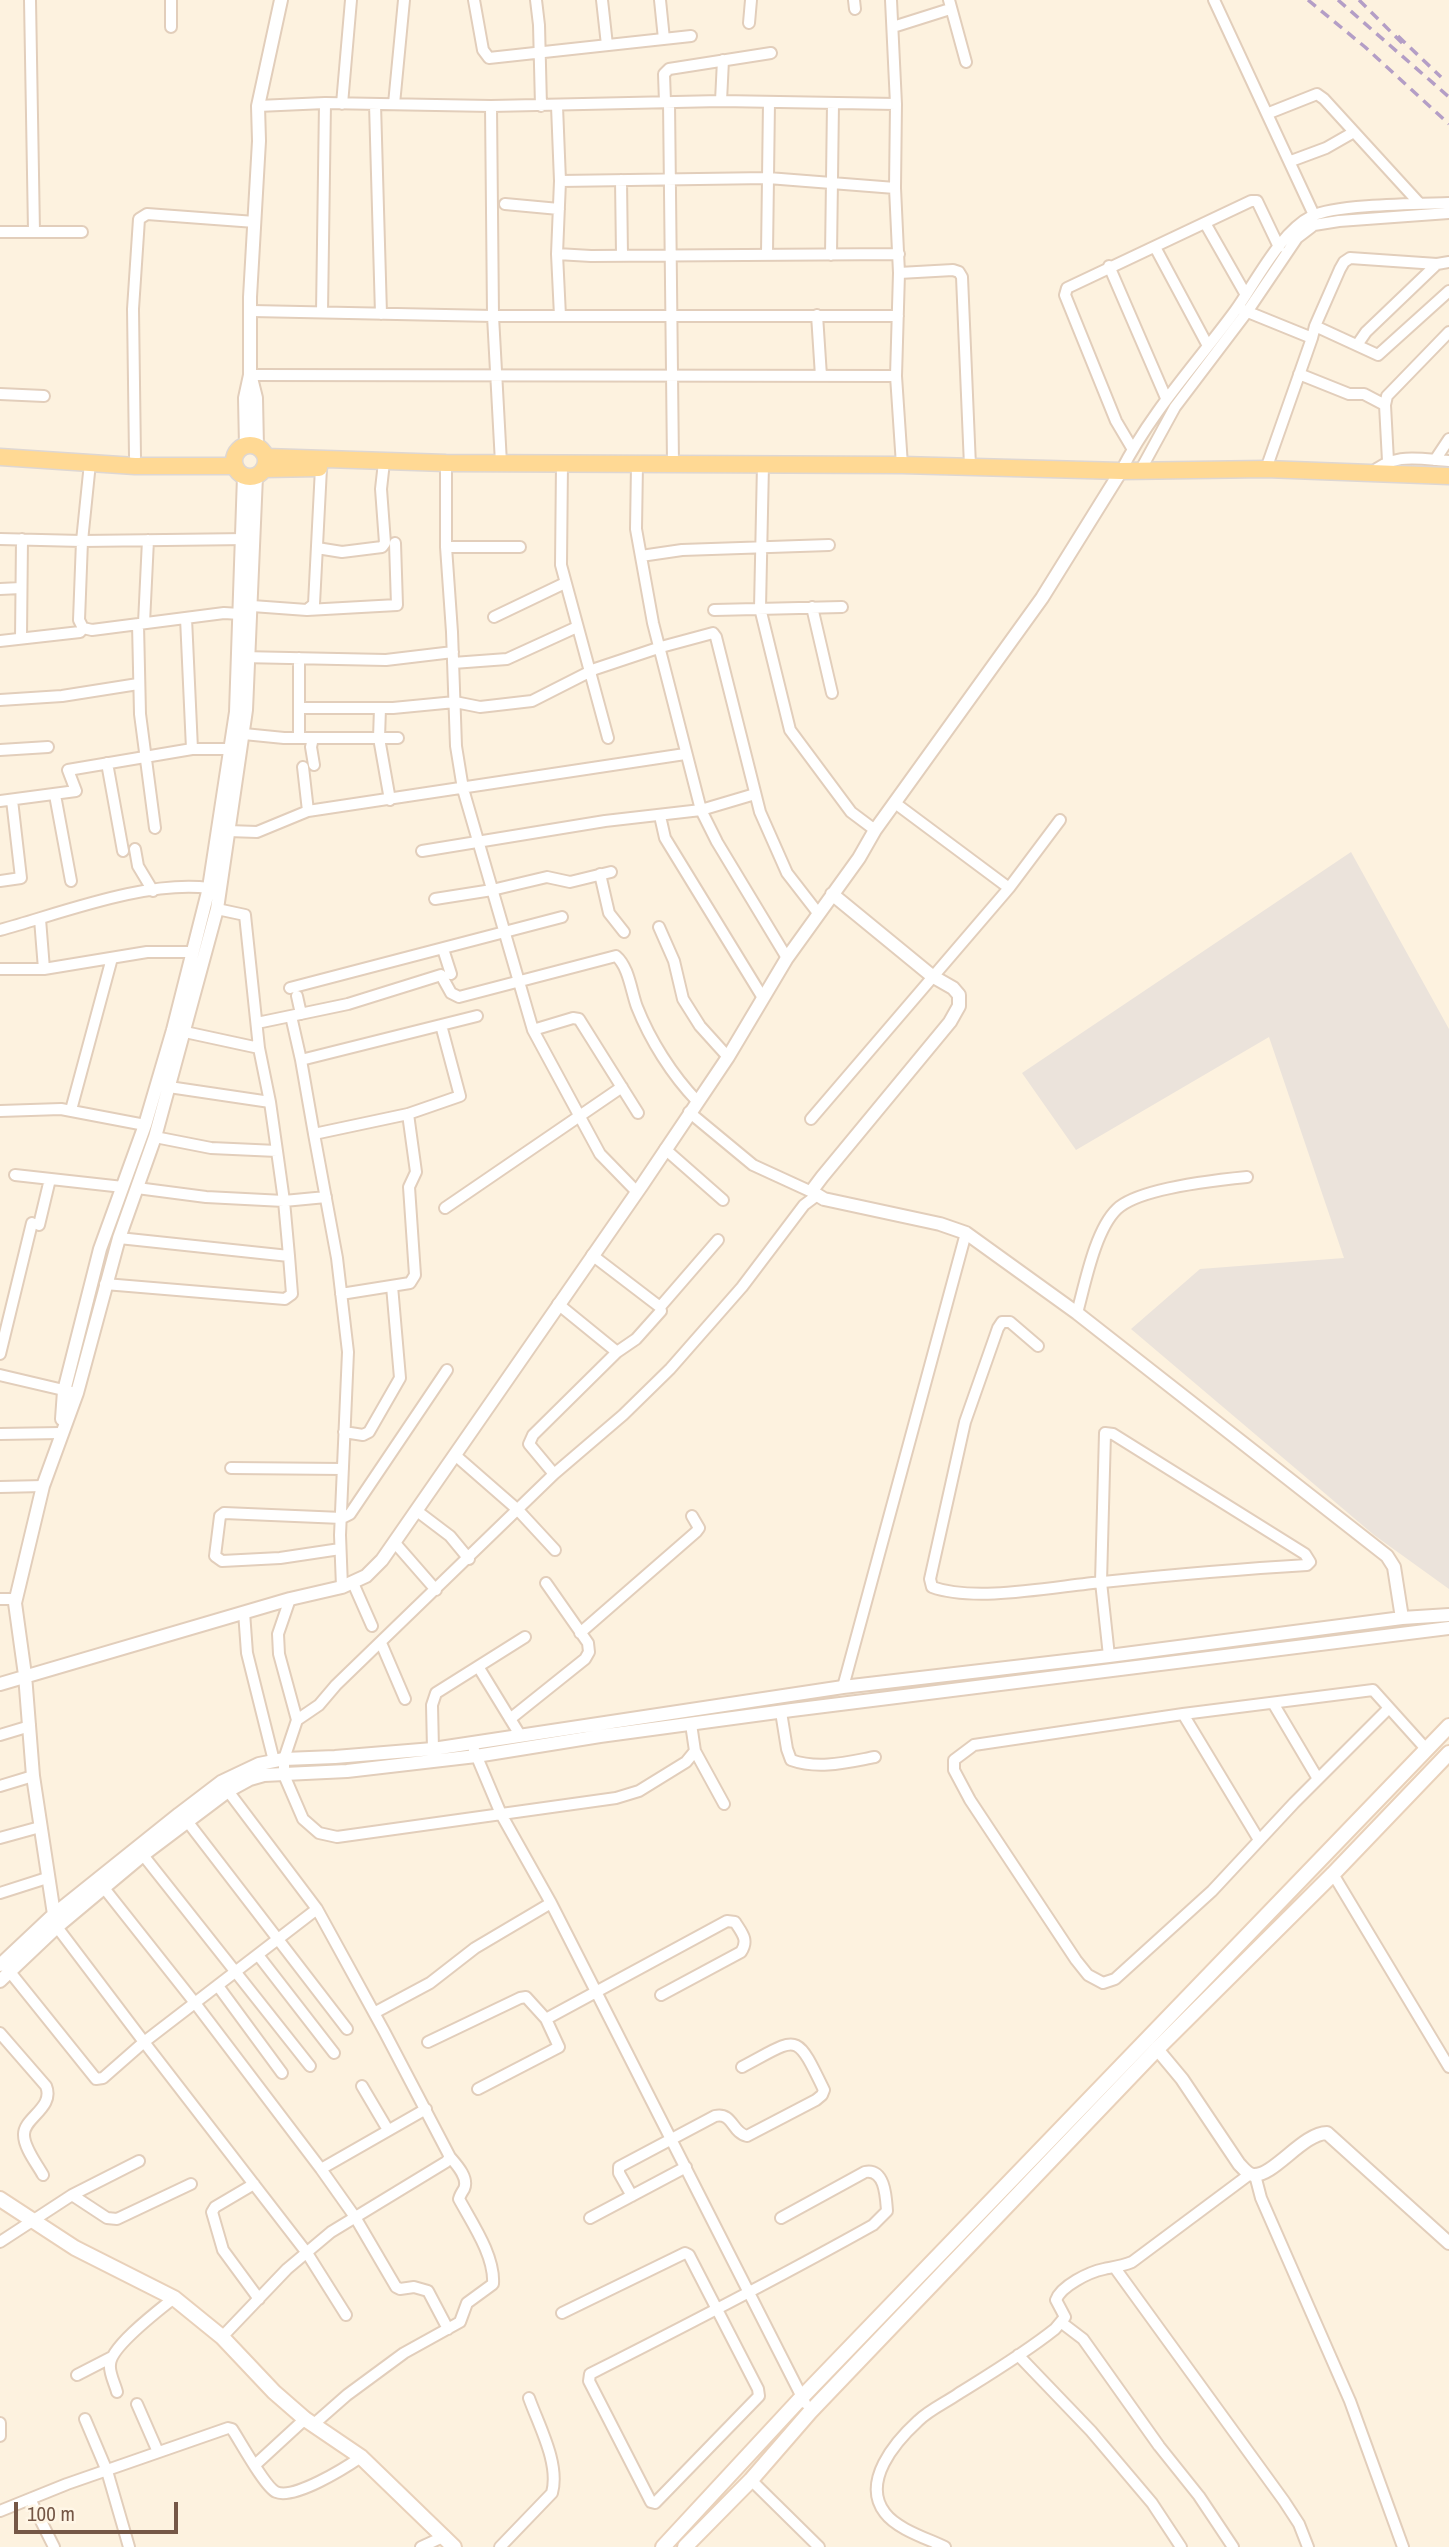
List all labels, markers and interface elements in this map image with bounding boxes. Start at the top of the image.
scale bar [18,2488,182,2532]
text: 100 m [27,2499,75,2528]

